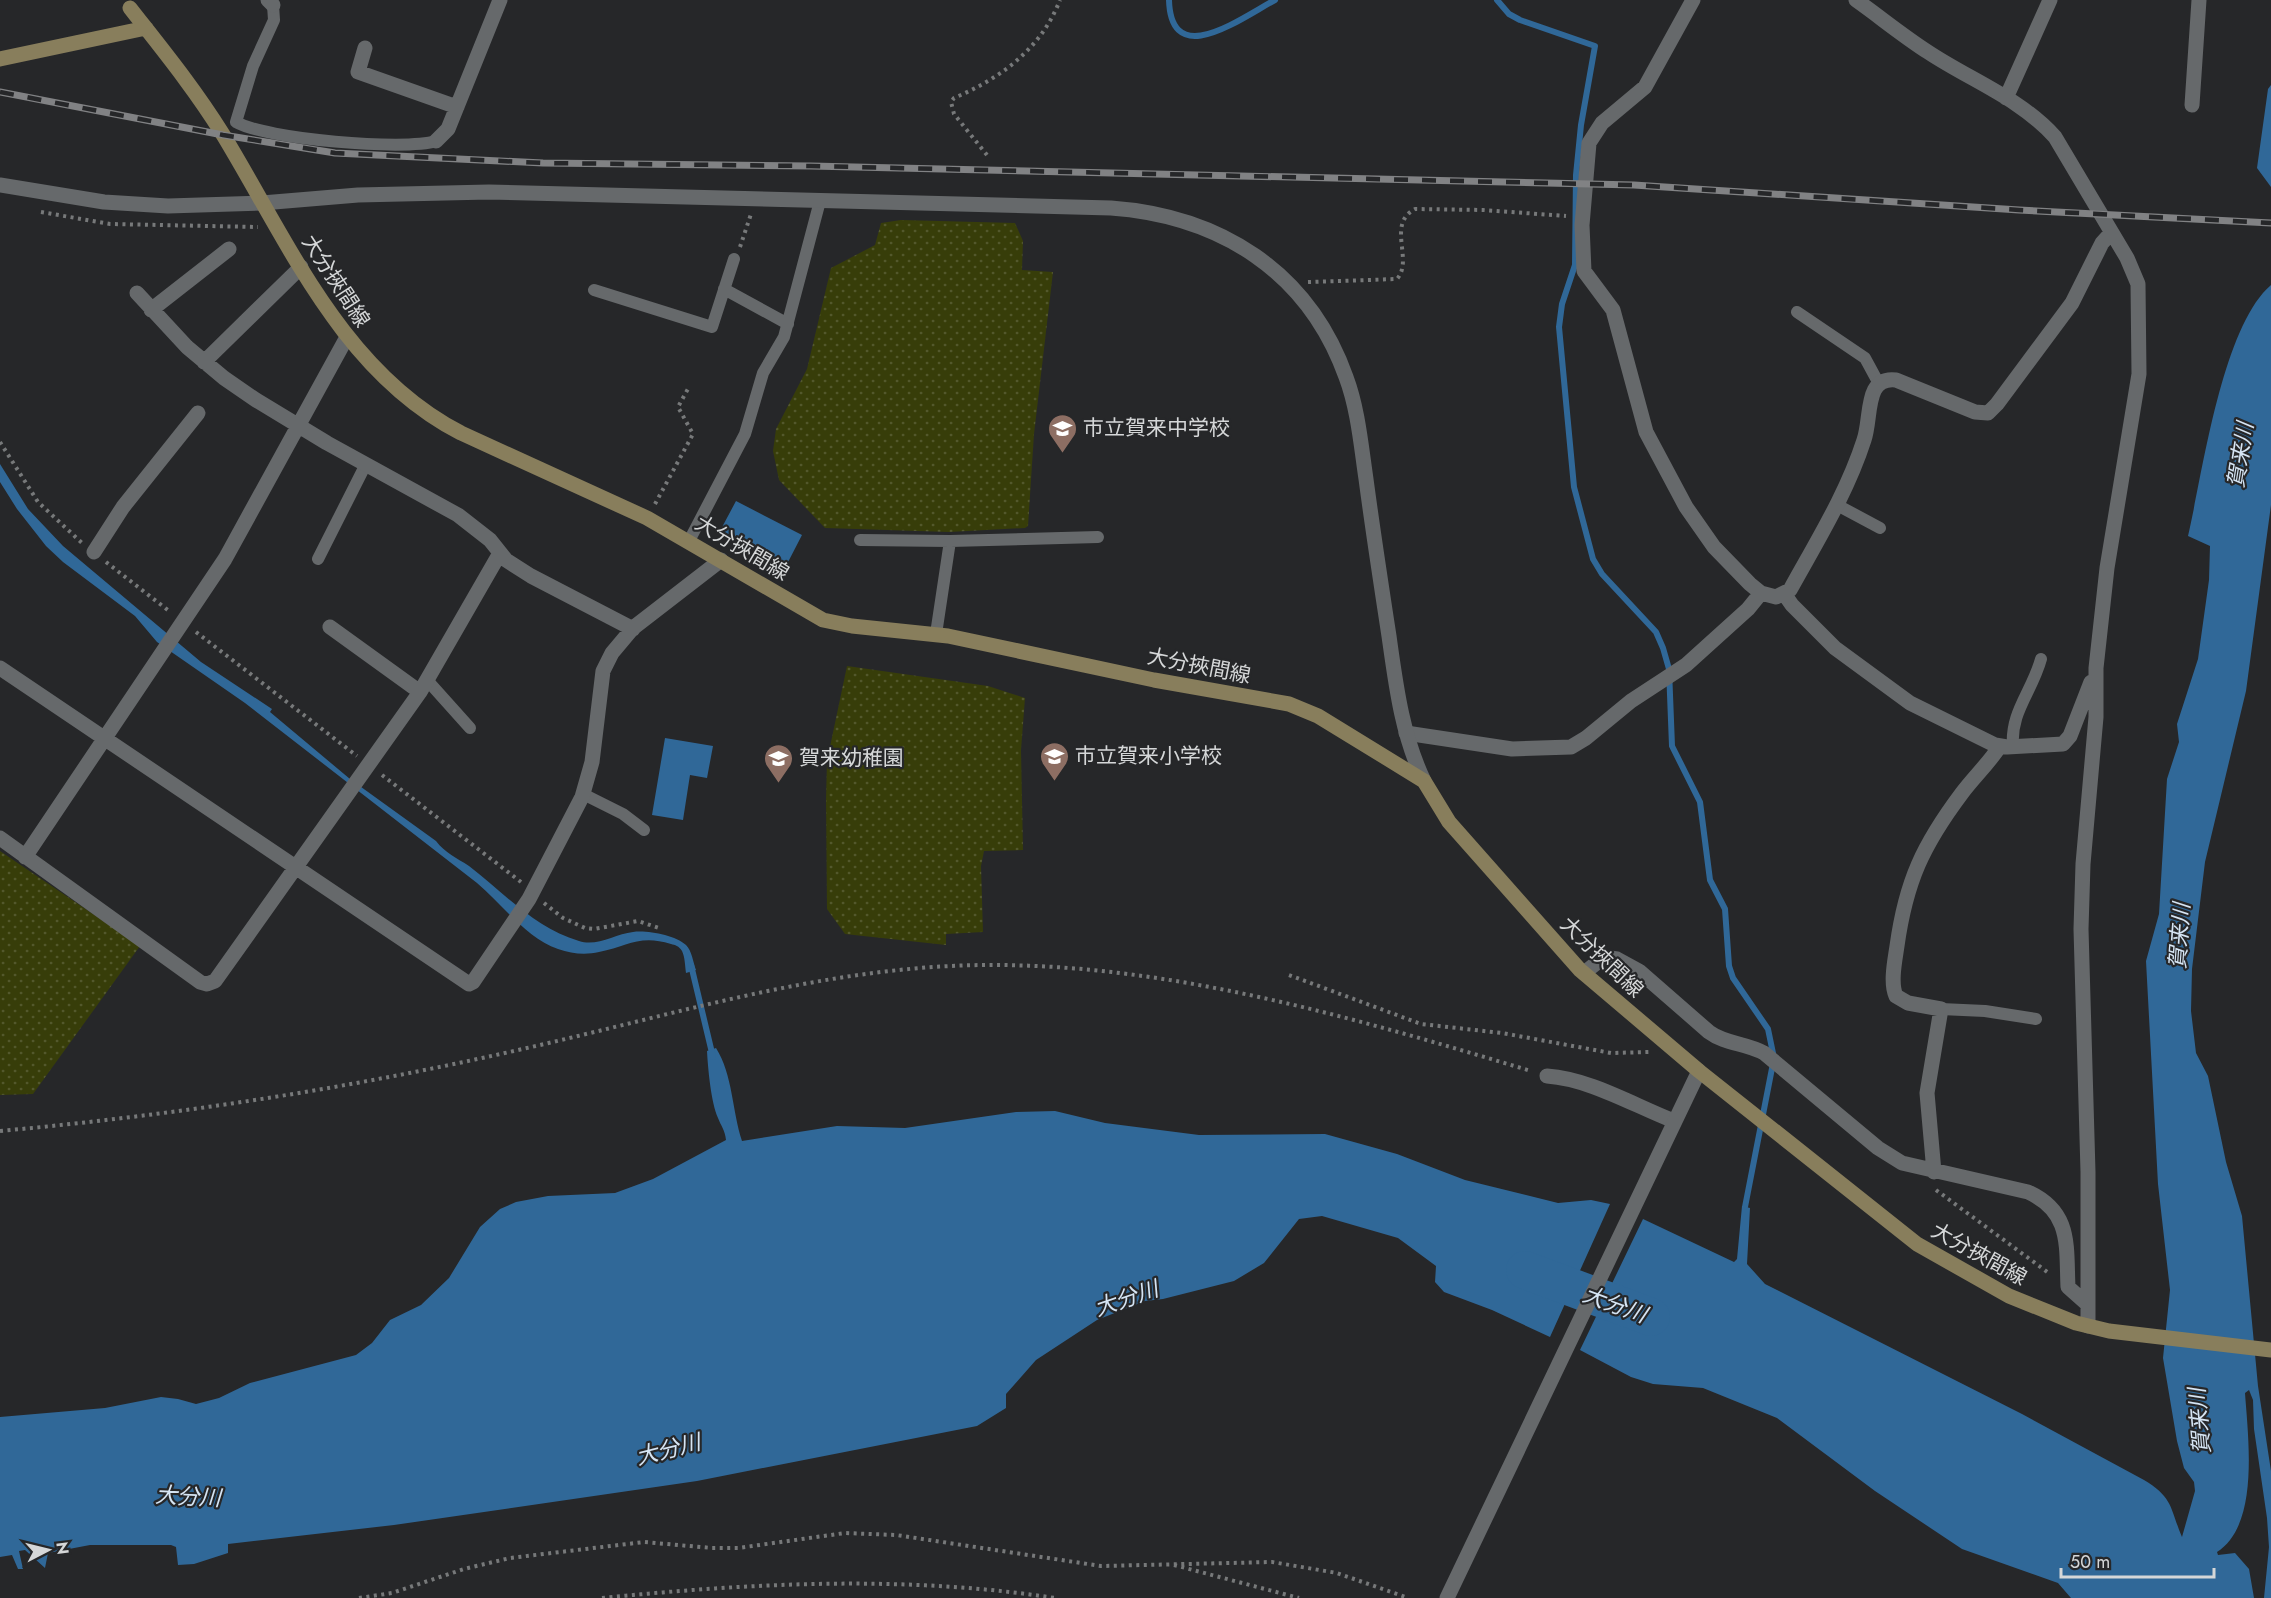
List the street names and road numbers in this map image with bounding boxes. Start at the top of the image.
street label: 大分挾間線 [295,229,377,333]
street label: 大分挾間線 [689,508,795,588]
street label: 大分挾間線 [1145,641,1253,691]
street label: 大分挾間線 [1554,910,1650,1004]
street label: 大分挾間線 [1926,1215,2032,1293]

